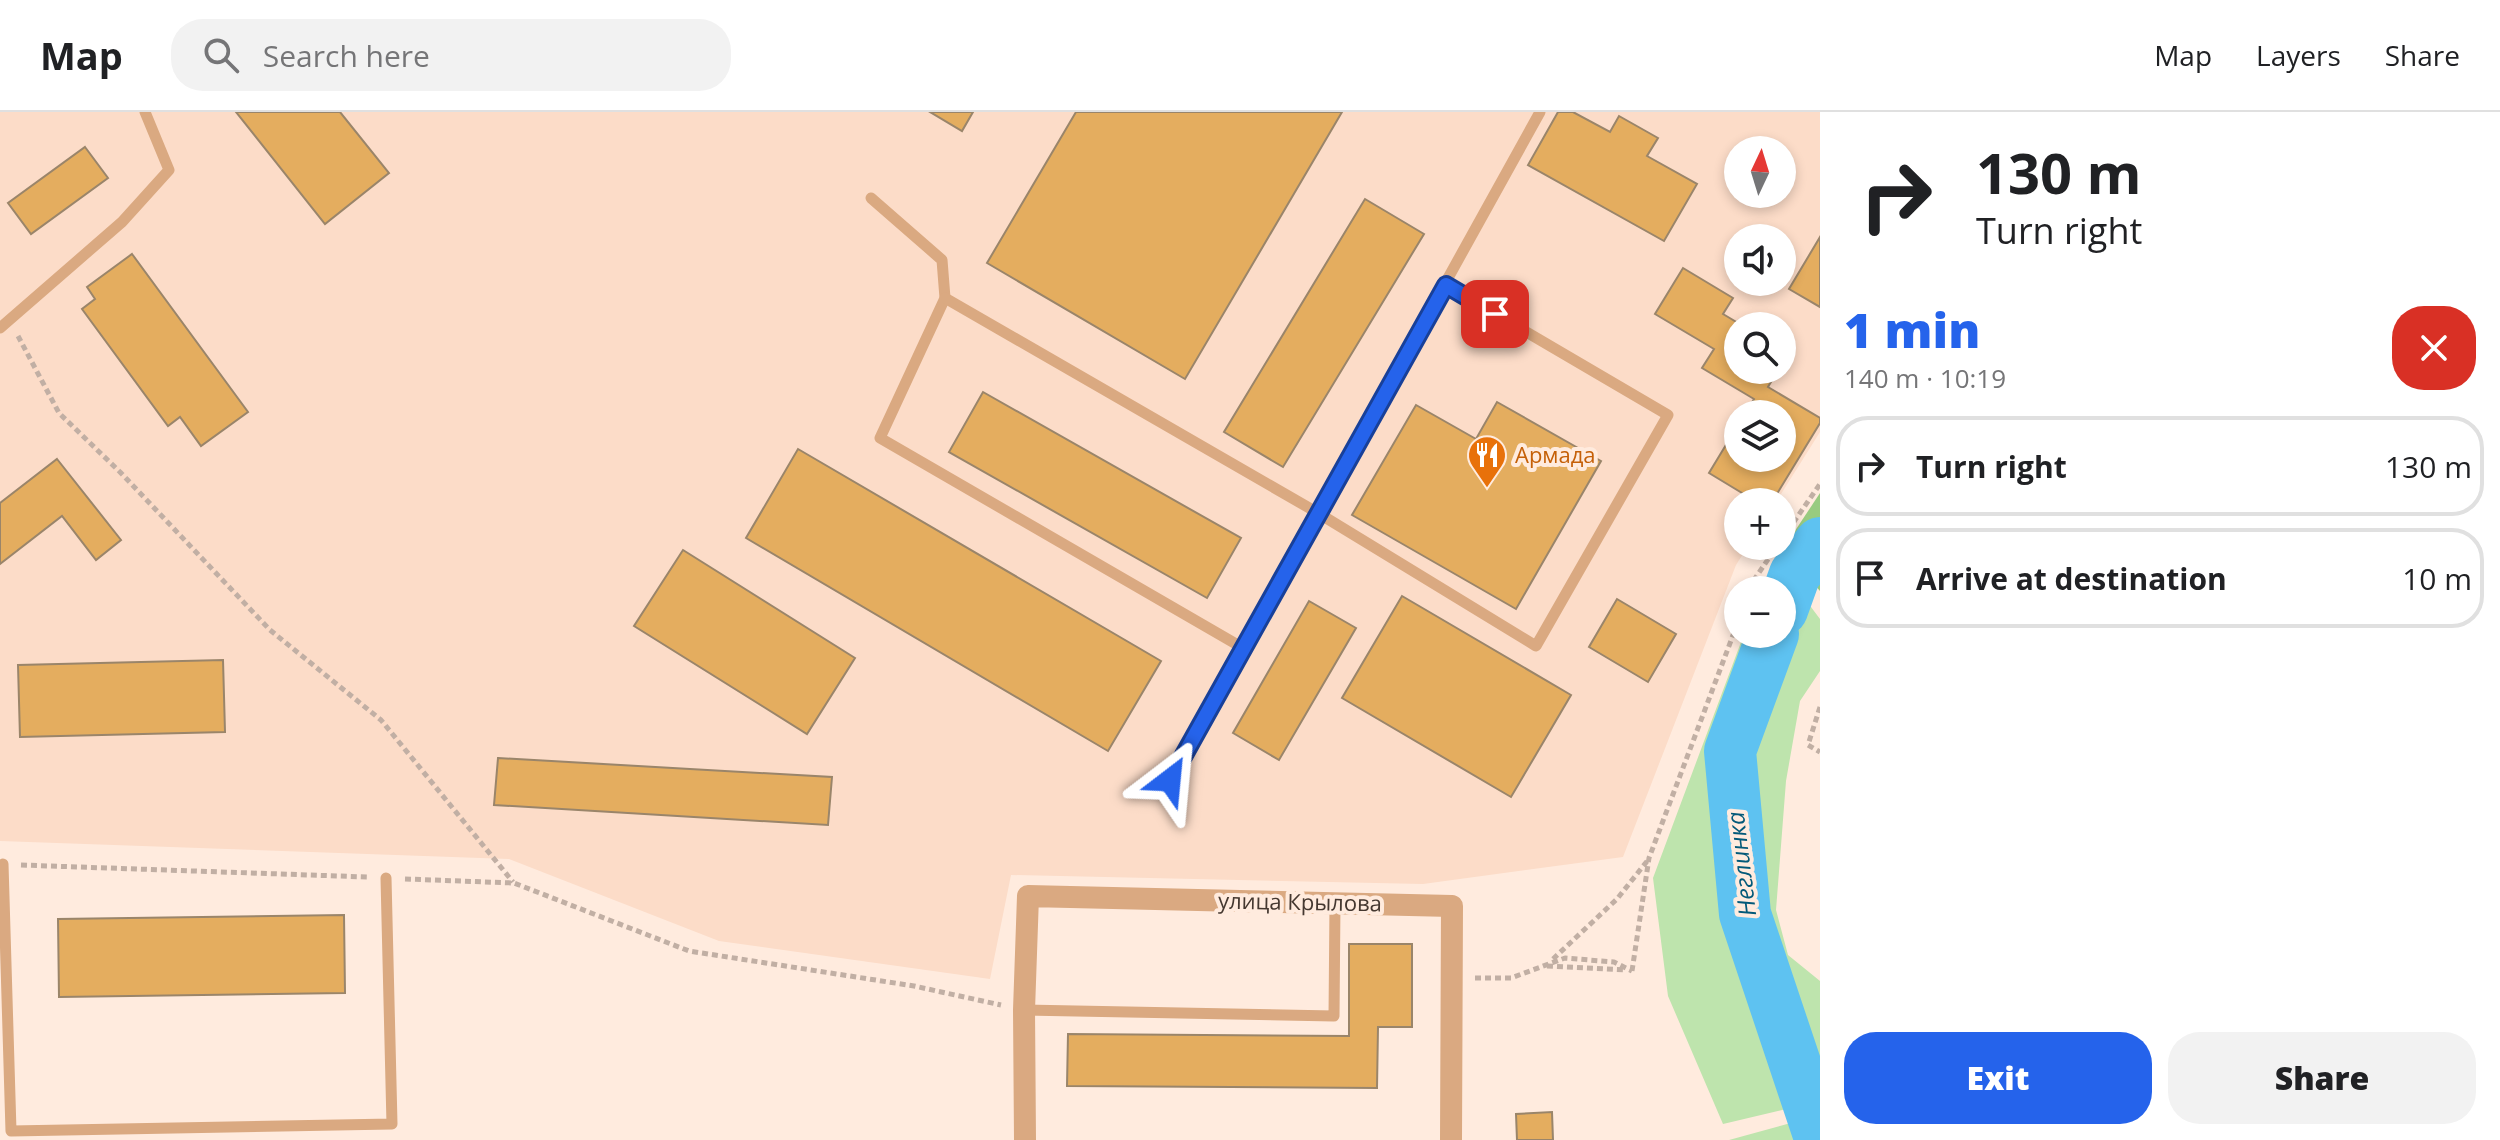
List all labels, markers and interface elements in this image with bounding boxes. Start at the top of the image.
search box [171,19,731,91]
text: Map [40,29,123,81]
icon: search [199,33,243,77]
text: Search here [263,35,430,76]
text: Map [2154,36,2212,74]
text: Layers [2256,36,2341,74]
text: Share [2385,36,2460,74]
text: 130 m [1976,134,2142,210]
north arrow [1724,136,1796,208]
map controls [1724,136,1796,648]
icon: right [1844,144,1948,248]
text: Turn right [1976,206,2142,255]
button: sound [1724,224,1796,296]
pin [1461,280,1529,348]
icon: arrive [1473,292,1517,336]
text: 1 min [1844,297,1980,362]
button: close [2392,306,2476,390]
button: search [1724,312,1796,384]
text: 140 m · 10:19 [1844,360,2006,396]
button: layers [1724,400,1796,472]
restaurant icon: Армада [1466,434,1508,489]
place label: Армада [1515,439,1596,469]
icon: right [1848,444,1892,488]
text: Turn right [1916,446,2067,487]
text: 130 m [2385,446,2472,487]
button: + [1724,488,1796,560]
icon: arrive [1848,556,1892,600]
text: Arrive at destination [1916,558,2227,599]
text: 10 m [2402,558,2472,599]
button: − [1724,576,1796,648]
position arrow [1128,738,1212,822]
water label: Неглинка [1718,809,1763,918]
street label: улица Крылова [1218,885,1382,917]
button: Exit [1844,1032,2152,1124]
button: Share [2168,1032,2476,1124]

